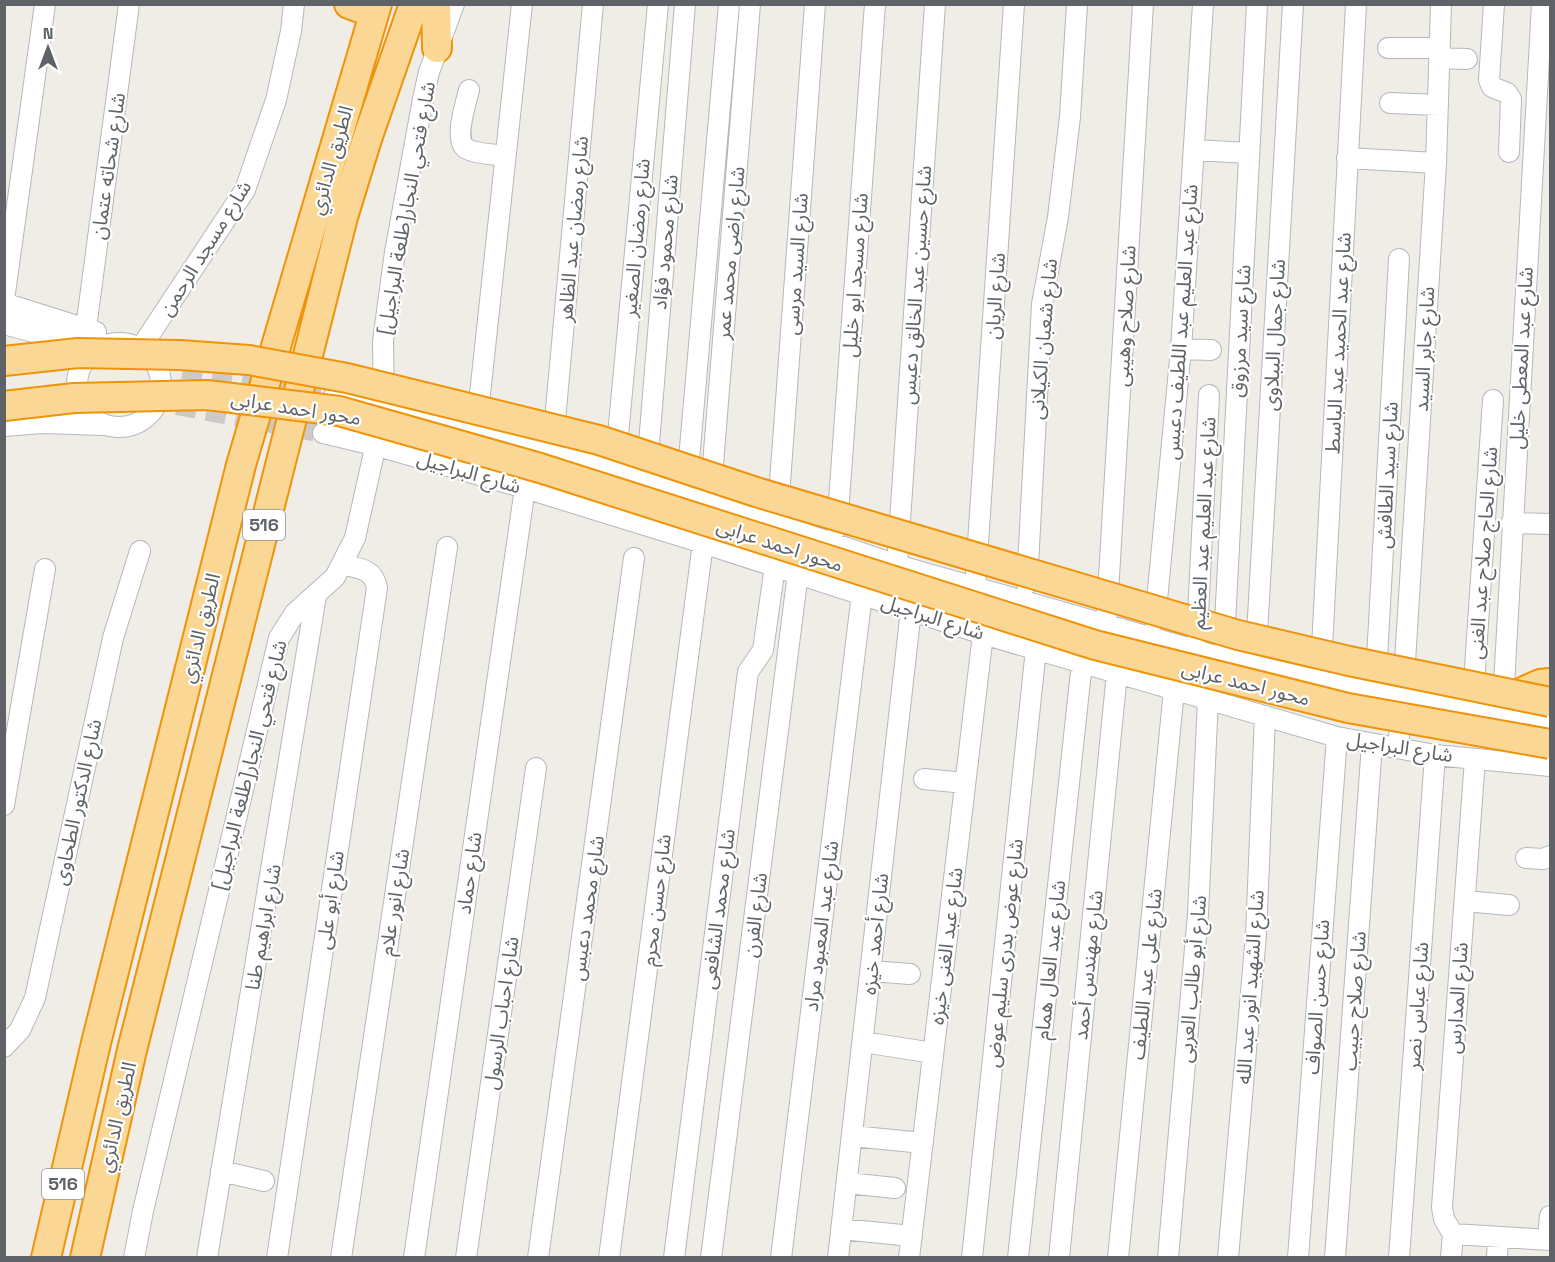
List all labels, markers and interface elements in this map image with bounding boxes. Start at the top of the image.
north arrow [18,18,78,78]
text: N [43,23,53,44]
street label: شارع فتحي النجار[طلعة البراجيل] [371,79,444,337]
street label: شارع شحاته عتمان [85,91,133,241]
street label: الطريق الدائري [303,102,362,218]
street label: شارع رمضان عبد الظاهر [552,135,596,324]
street label: شارع رمضان الصغير [616,157,658,320]
street label: شارع راضى محمد عمر [709,165,753,342]
street label: شارع حسين عبد الخالق دعبس [895,165,939,406]
street label: شارع محمود فؤاد [646,173,686,311]
street label: شارع مسجد الرحمن [153,175,259,322]
street label: شارع عبد العليم عبد اللطيف دعبس [1158,183,1206,461]
street label: شارع السيد مرسى [778,192,816,336]
street label: شارع مسجد ابو خليل [836,192,876,358]
street label: شارع عبد الحميد عبد الباسط [1319,231,1359,455]
street label: شارع صلاح وهيبى [1108,245,1144,387]
street label: شارع الريان [979,252,1013,340]
street label: شارع شعبان الكيلانى [1023,257,1065,421]
street label: شارع جمال الببلاوى [1257,258,1293,412]
street label: شارع سيد مرزوق [1224,264,1258,398]
street label: شارع عبد المعطى خليل [1503,266,1541,450]
street label: شارع جابر السيد [1408,286,1442,412]
street label: محور احمد عرابى [229,385,363,431]
street label: شارع سيد الطافش [1370,401,1406,549]
street label: شارع عبد العليم عبد العظيم [1184,416,1224,630]
street label: شارع البراجيل [413,445,524,501]
street label: شارع الحاج صلاح عبد الغنى [1463,446,1505,660]
road number: 516 [243,510,285,540]
street label: محور احمد عرابى [714,512,846,578]
street label: الطريق الدائري [174,570,229,686]
street label: شارع البراجيل [877,588,988,648]
street label: شارع فتحي النجار[طلعة البراجيل] [205,637,295,893]
street label: محور احمد عرابى [1179,654,1313,712]
street label: شارع الدكتور الطحاوى [47,717,109,888]
street label: شارع البراجيل [1345,726,1455,770]
street label: شارع محمد الشافعى [695,827,743,991]
street label: شارع حماد [450,830,490,916]
street label: شارع حسن محرم [635,833,679,968]
street label: شارع محمد دعبس [564,834,612,983]
street label: شارع عوض بدرى سليم عوض [979,837,1031,1069]
street label: شارع عبد المعبود مراد [798,839,846,1013]
street label: شارع انور علام [373,847,417,958]
street label: شارع أبو على [310,849,352,951]
street label: شارع ابراهيم طنا [239,862,289,993]
street label: شارع عبد الغنى خيزه [923,866,971,1026]
street label: شارع الفرن [737,871,775,959]
street label: شارع أحمد خيزه [856,872,896,996]
street label: شارع عبد العال همام [1029,879,1073,1041]
street label: شارع على عبد اللطيف [1124,887,1170,1061]
street label: شارع مهندس أحمد [1067,889,1111,1041]
street label: شارع الشهيد انور عبد الله [1230,889,1272,1085]
street label: شارع أبو طالب العربى [1172,894,1214,1064]
street label: شارع حسن الصواف [1299,919,1337,1076]
street label: شارع صلاح حبيب [1336,930,1374,1072]
street label: شارع احباب الرسول [477,935,527,1092]
street label: شارع عباس نصر [1399,941,1436,1072]
street label: شارع المدارس [1440,941,1476,1055]
street label: الطريق الدائري [92,1059,145,1175]
road number: 516 [42,1169,84,1199]

